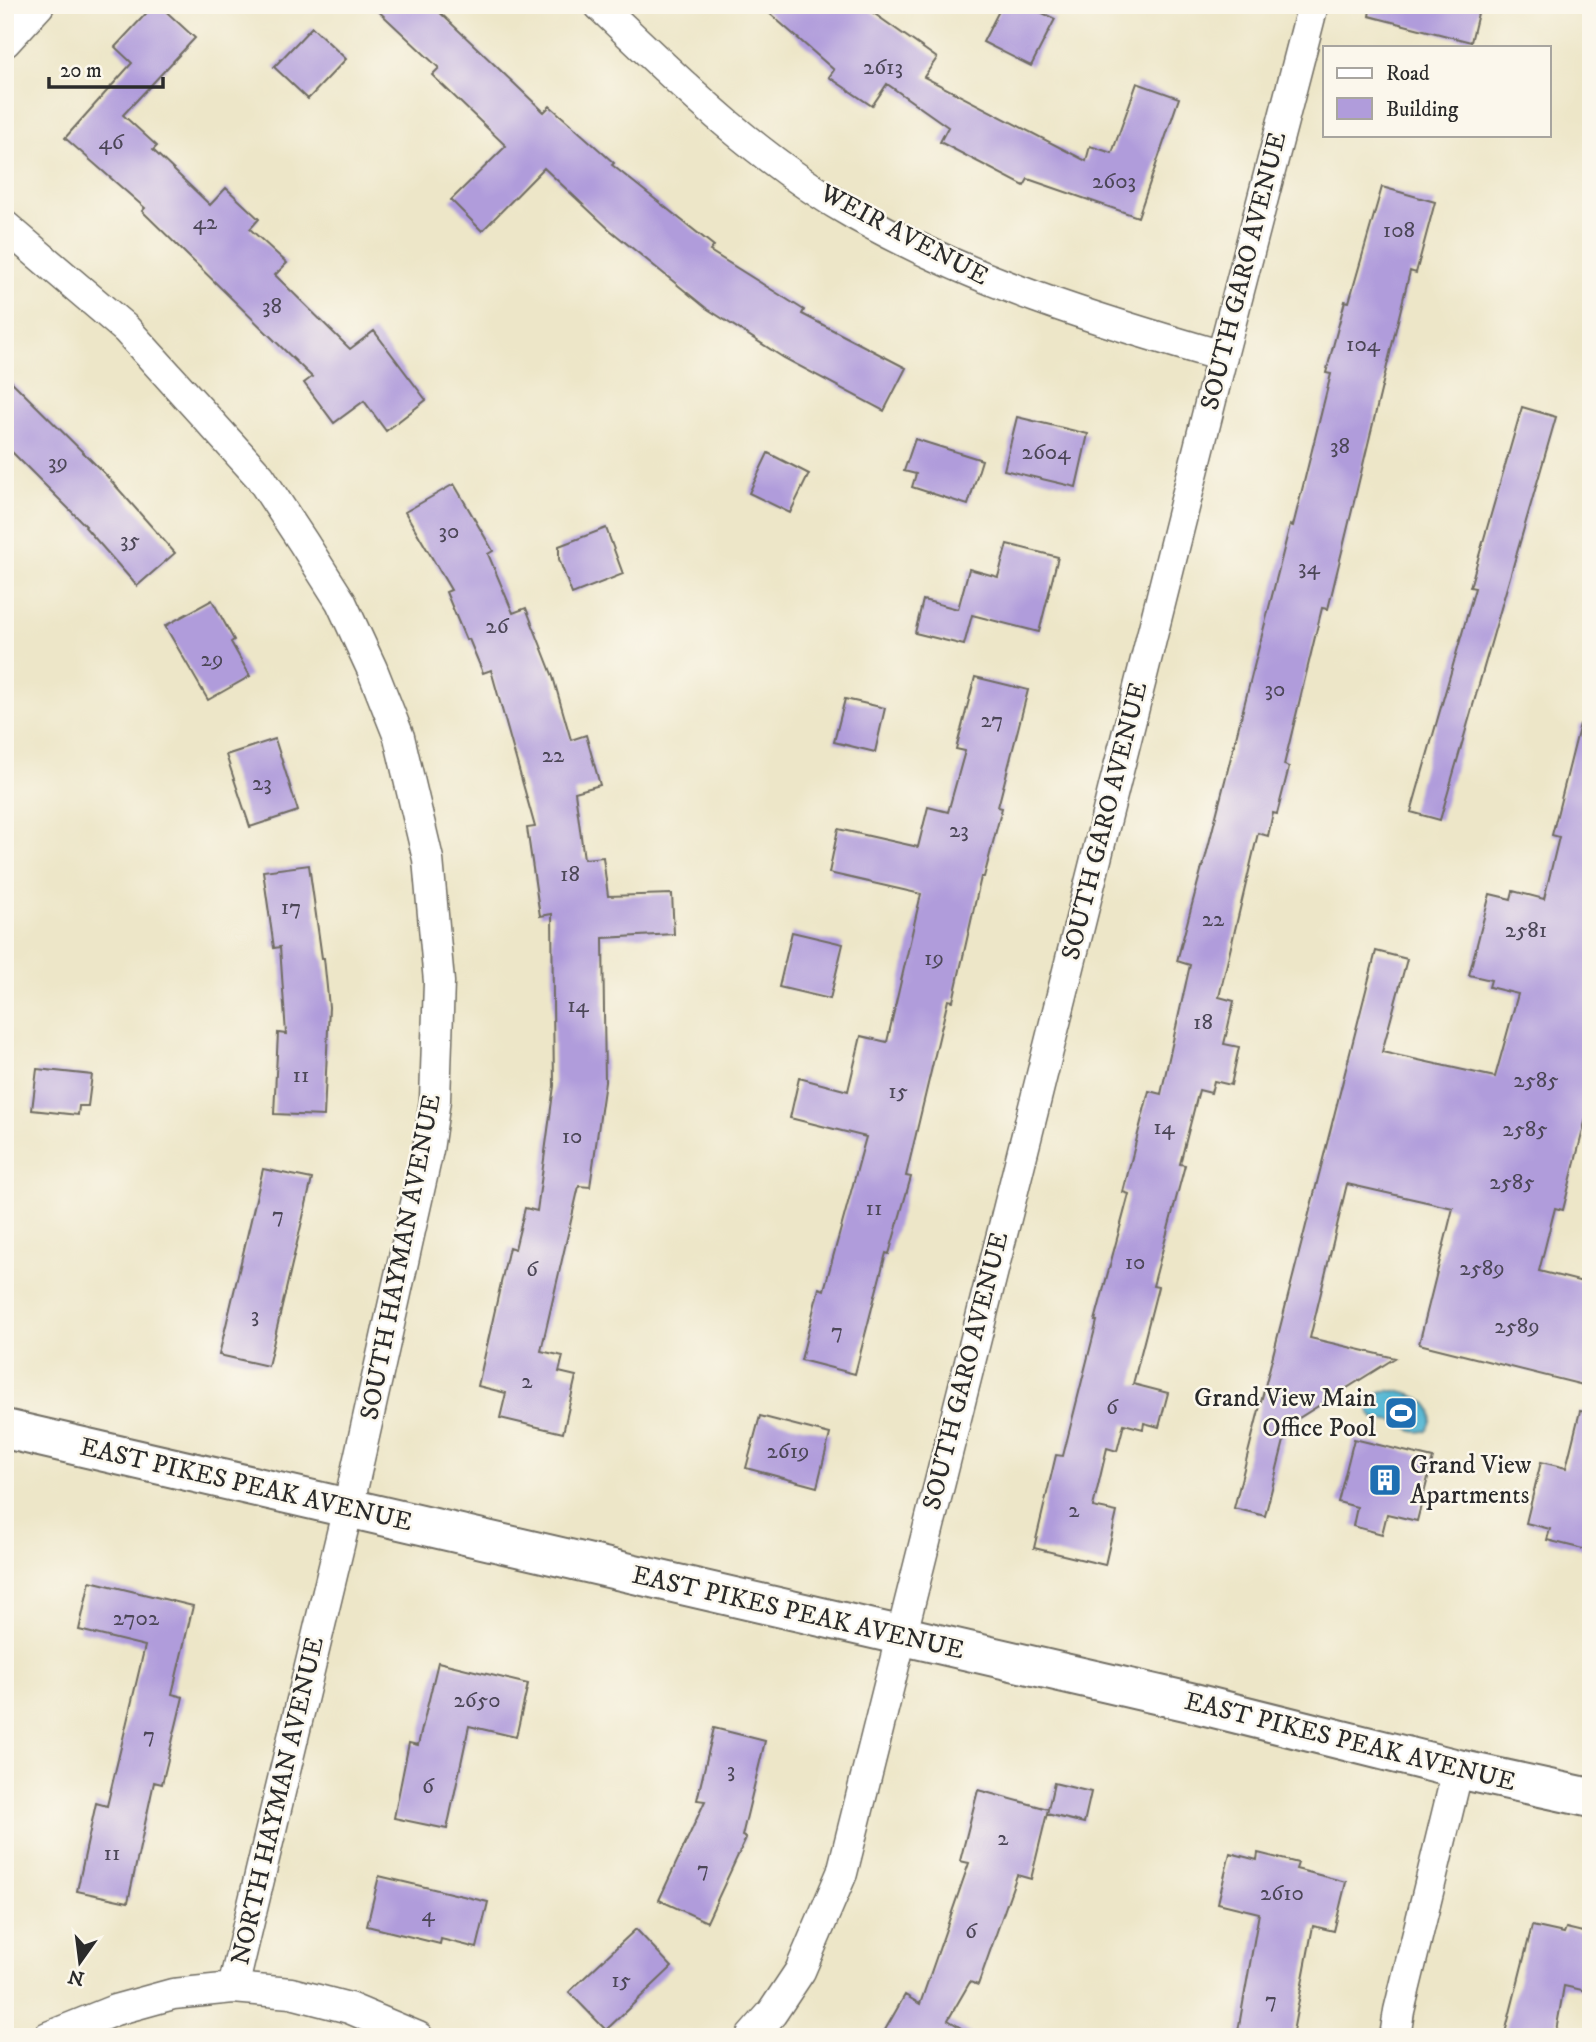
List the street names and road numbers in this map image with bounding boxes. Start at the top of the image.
street label: SOUTH GARO AVENUE [1193,128,1295,414]
street label: WEIR AVENUE [813,176,994,293]
street label: SOUTH GARO AVENUE [1054,678,1156,964]
street label: SOUTH HAYMAN AVENUE [353,1091,449,1423]
street label: SOUTH GARO AVENUE [915,1228,1017,1514]
street label: EAST PIKES PEAK AVENUE [77,1431,415,1539]
street label: EAST PIKES PEAK AVENUE [629,1559,967,1667]
street label: NORTH HAYMAN AVENUE [224,1634,332,1968]
street label: EAST PIKES PEAK AVENUE [1181,1685,1519,1799]

